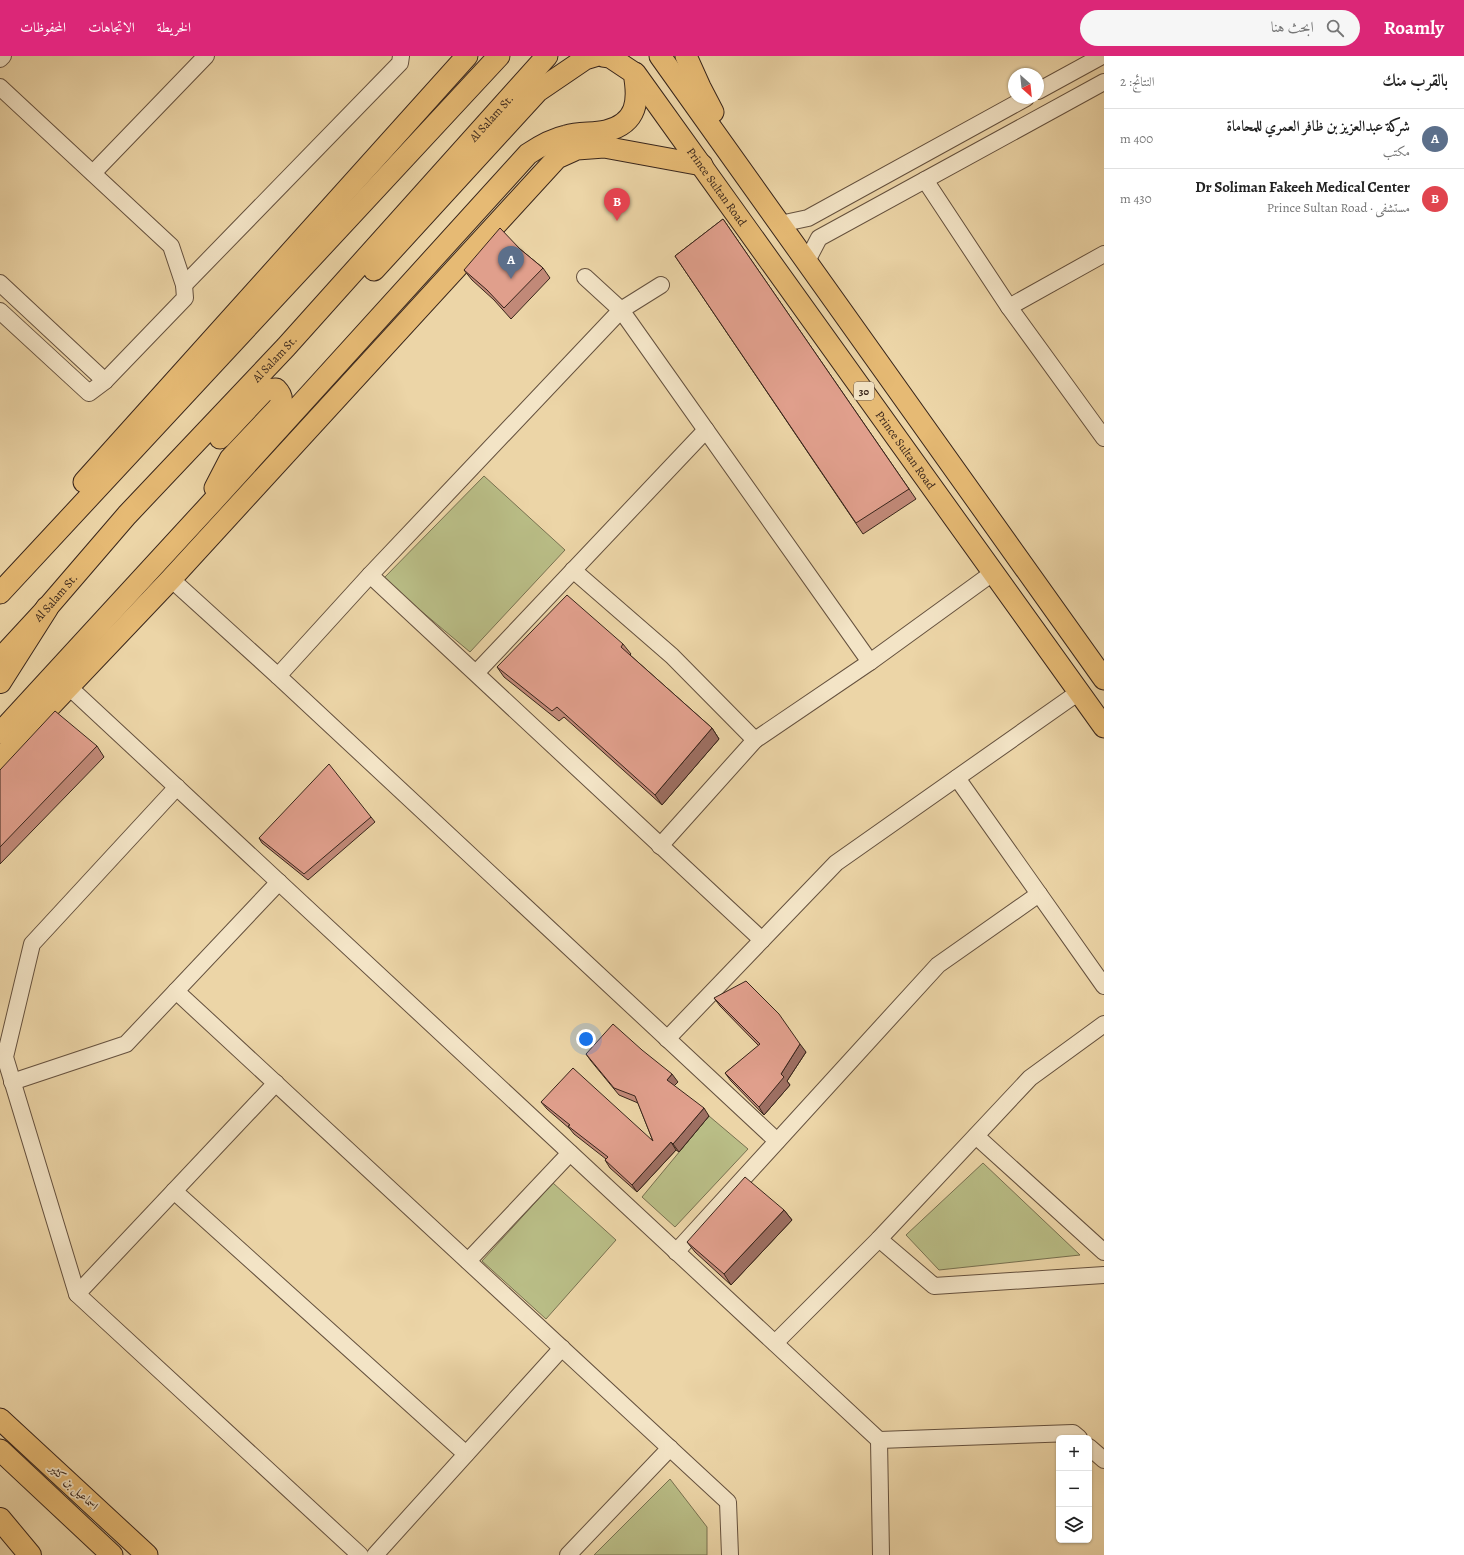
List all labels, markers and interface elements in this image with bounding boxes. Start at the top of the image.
search box [1080,10,1360,46]
text: Roamly [1384,15,1444,41]
text: ابحث هنا [1271,17,1314,37]
icon: search [1324,17,1346,39]
text: المحفوظات [20,18,66,37]
text: الاتجاهات [88,18,135,37]
text: الخريطة [157,18,191,37]
north arrow [1008,68,1044,104]
text: بالقرب منك [1382,69,1448,92]
text: النتائج: 2 [1120,73,1155,90]
street label: Al Salam St. [465,91,517,146]
text: شركة عبدالعزيز بن ظافر العمري للمحاماة [1226,116,1410,136]
text: 400 m [1120,130,1153,147]
text: A [1431,130,1439,147]
text: مكتب [1383,143,1410,160]
street label: Prince Sultan Road [683,144,751,230]
text: Dr Soliman Fakeeh Medical Center [1195,177,1410,197]
pin: B [604,188,630,221]
text: 430 m [1120,190,1152,207]
text: B [1431,190,1439,207]
text: مستشفى · Prince Sultan Road [1267,199,1410,216]
pin: A [498,246,524,279]
street label: Al Salam St. [248,332,301,386]
road number: 30 [854,382,874,400]
street label: Prince Sultan Road [872,408,939,493]
street label: Al Salam St. [30,570,81,626]
your location [576,1029,596,1049]
map controls [1056,1435,1092,1543]
button: + [1056,1435,1092,1471]
street label: اسماعيل بن كثير [44,1459,102,1515]
button: − [1056,1471,1092,1507]
button: layers [1056,1507,1092,1543]

